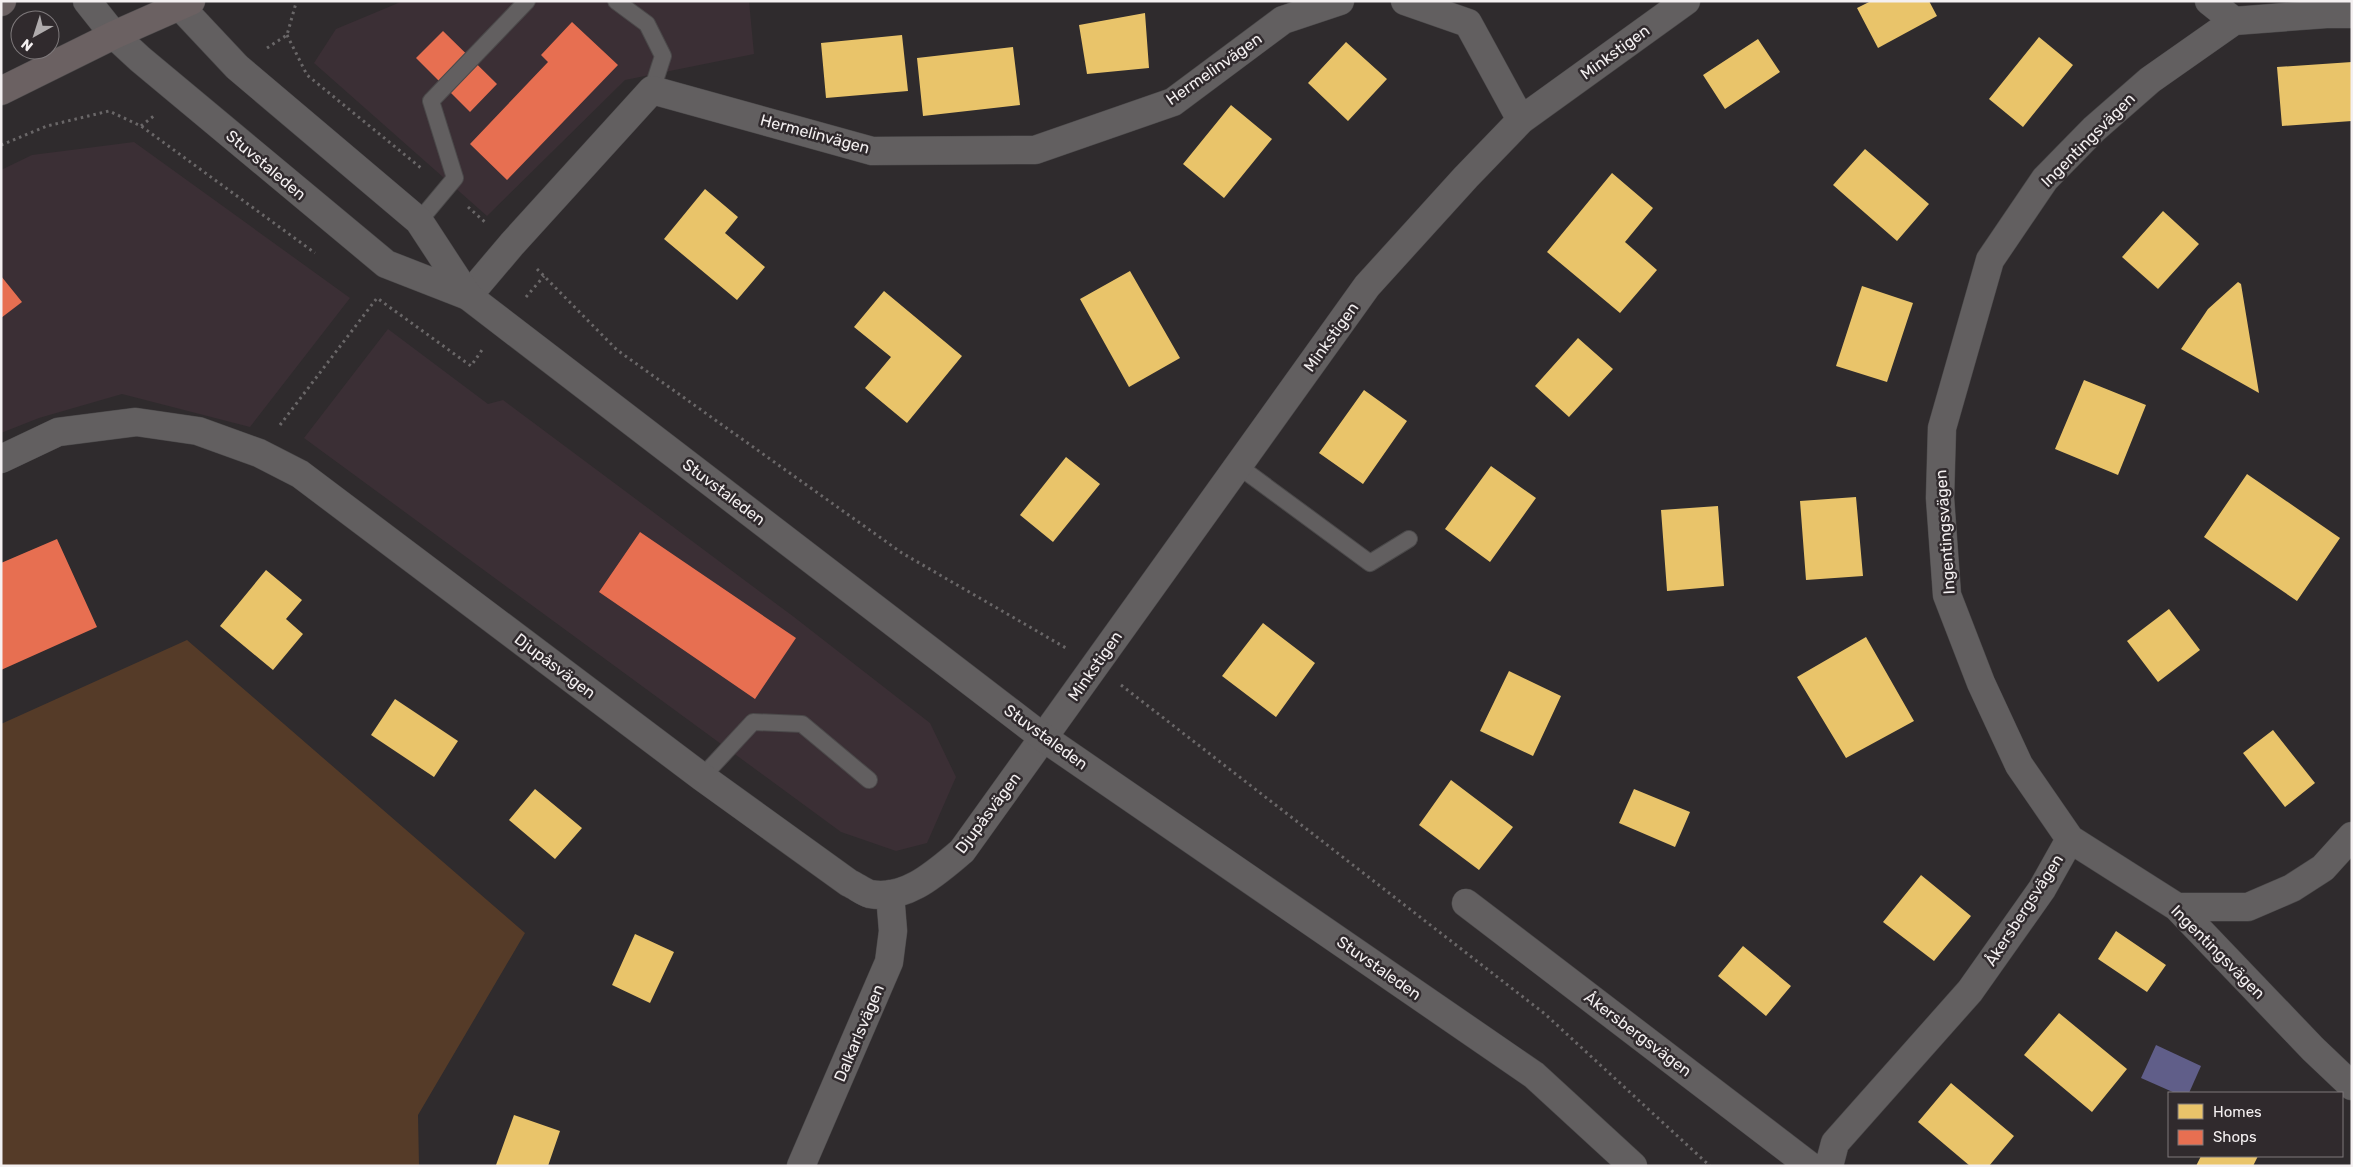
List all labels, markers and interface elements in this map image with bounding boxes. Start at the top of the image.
north arrow [10,10,60,60]
street label: Minkstigen [1577,21,1653,83]
street label: Hermelinvägen [1162,29,1266,109]
text: N [18,35,36,54]
street label: Ingentingsvägen [2037,89,2139,191]
street label: Hermelinvägen [758,110,872,158]
street label: Stuvstaleden [222,126,310,204]
street label: Minkstigen [1300,299,1362,375]
street label: Stuvstaleden [679,455,769,529]
street label: Ingentingsvägen [1931,469,1959,595]
street label: Minkstigen [1064,627,1126,705]
street label: Djupåsvägen [511,629,599,703]
street label: Stuvstaleden [1000,700,1092,774]
street label: Djupåsvägen [951,769,1025,857]
street label: Åkersbergsvägen [1981,851,2067,969]
street label: Ingentingsvägen [2167,901,2269,1003]
street label: Stuvstaleden [1333,932,1425,1004]
street label: Dalkarlsvägen [830,981,888,1085]
street label: Åkersbergsvägen [1581,988,1695,1080]
legend [2168,1092,2343,1157]
text: Homes [2213,1103,2262,1121]
text: Shops [2213,1128,2257,1146]

